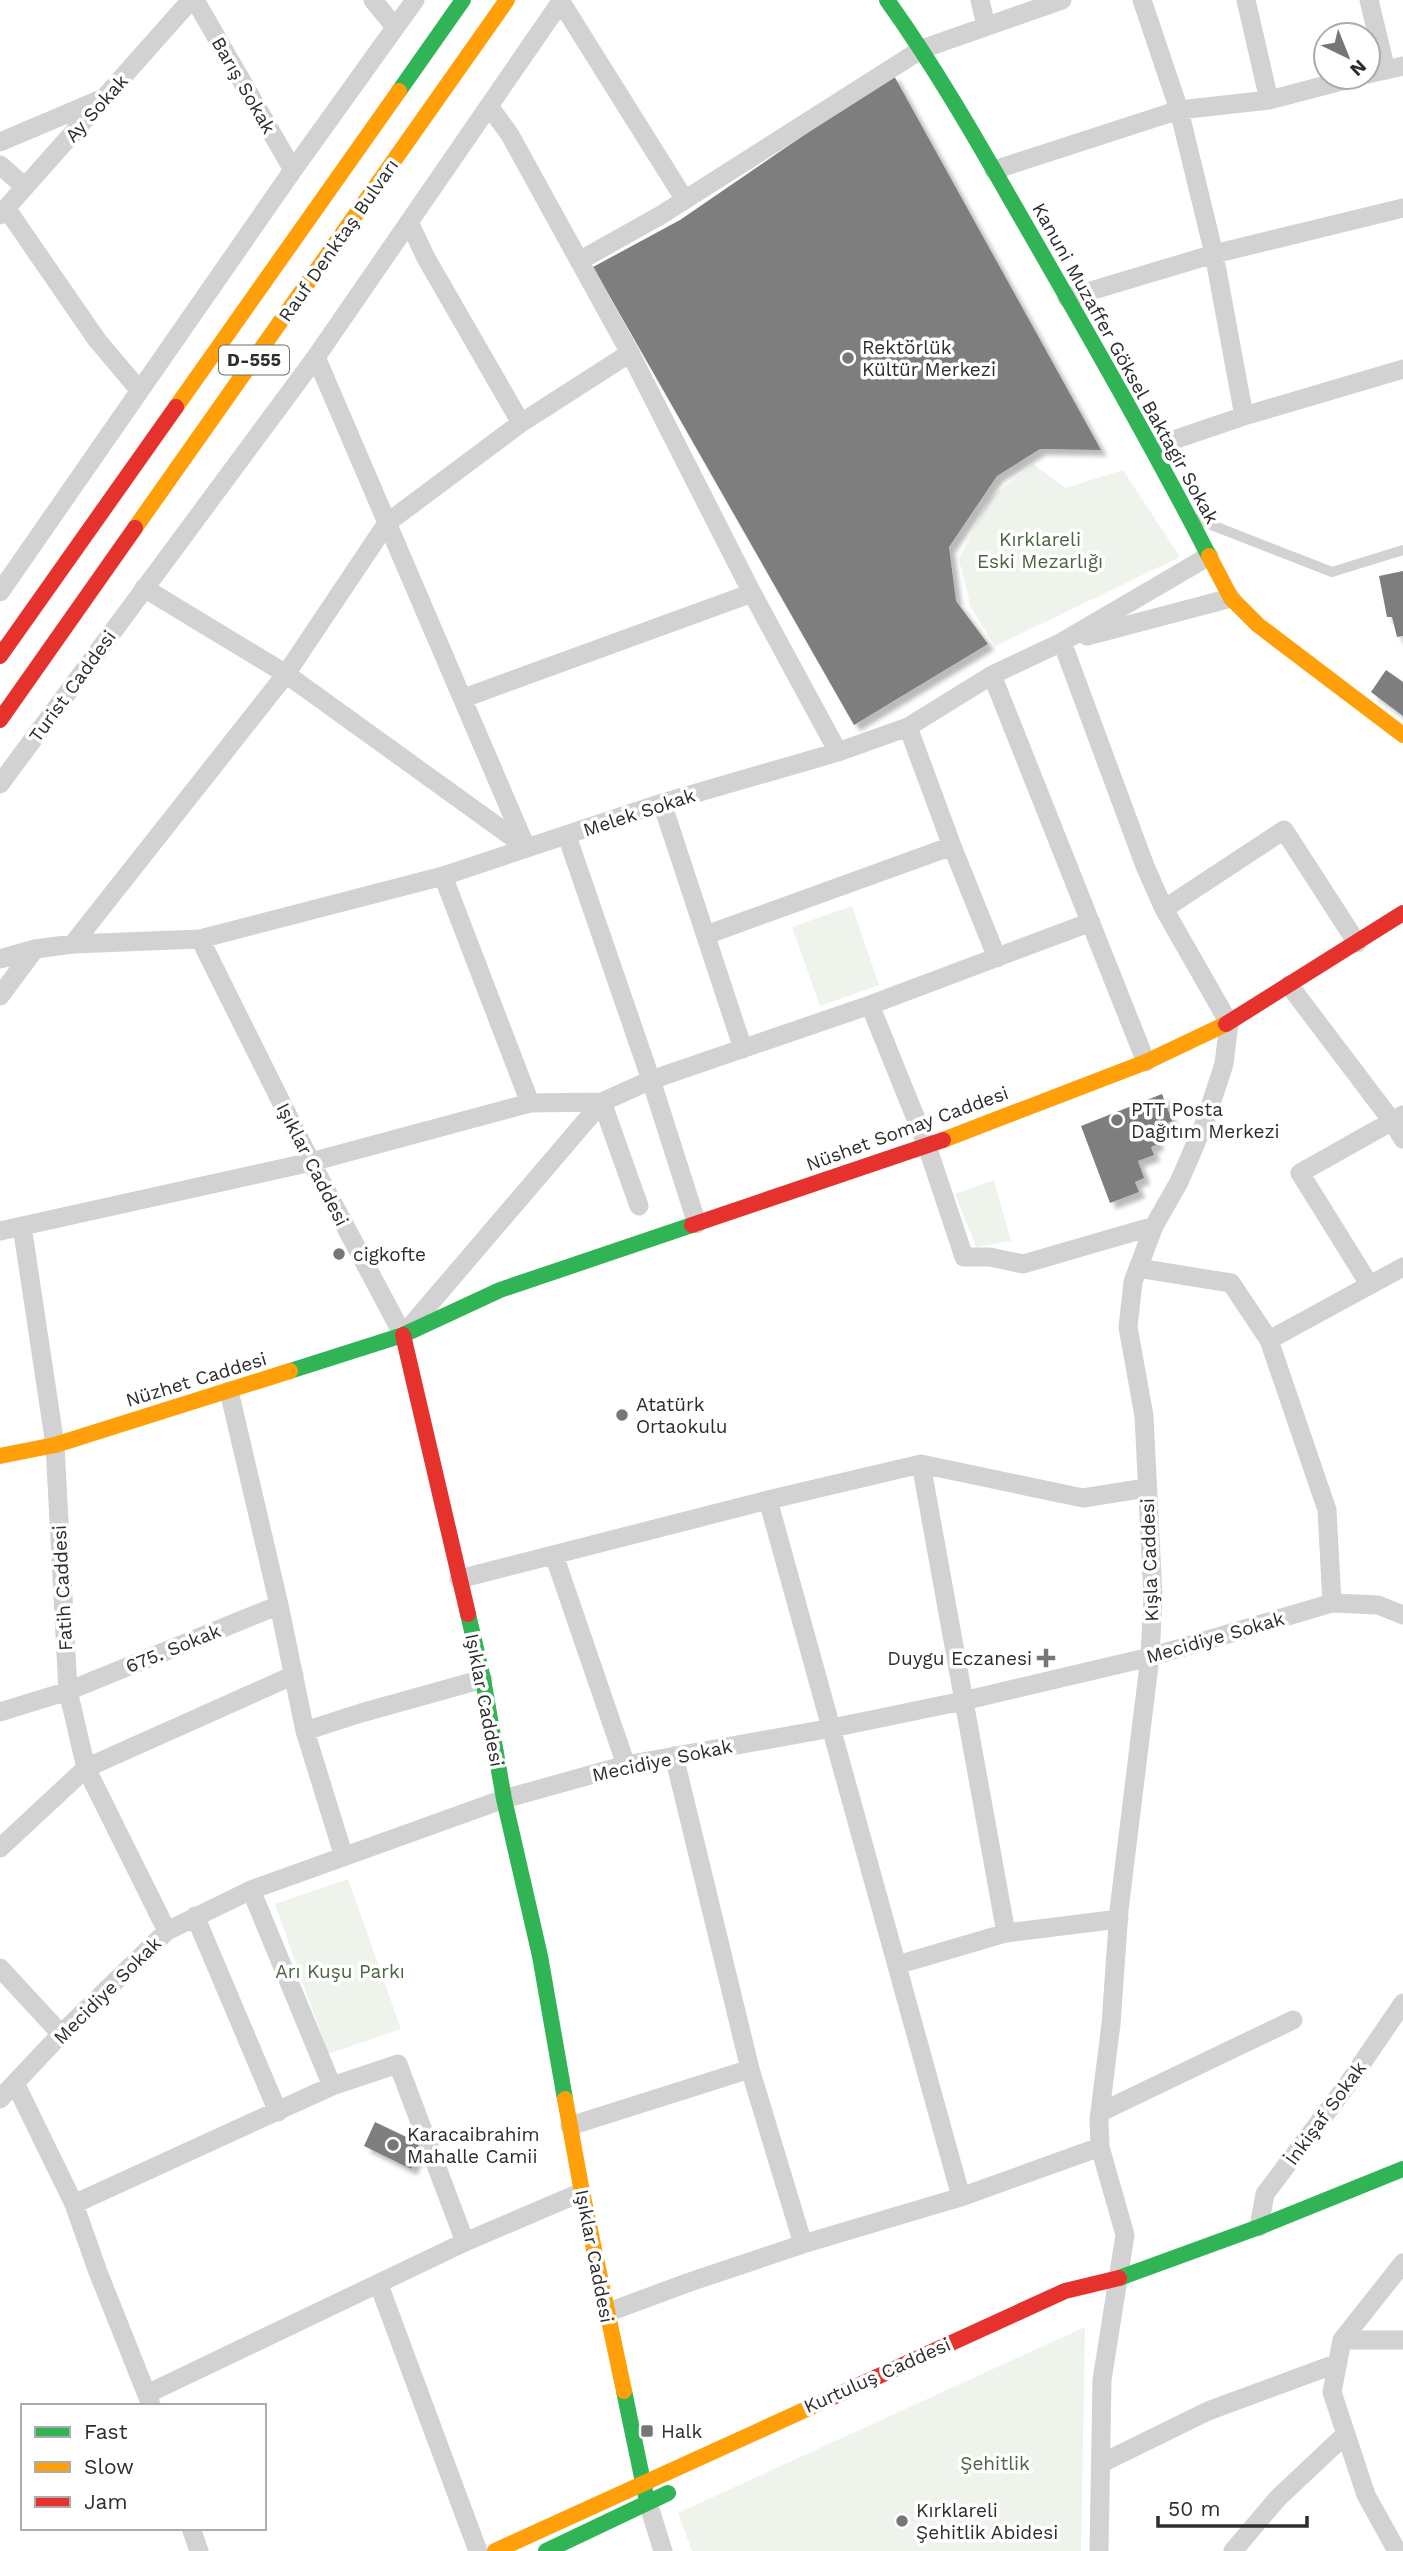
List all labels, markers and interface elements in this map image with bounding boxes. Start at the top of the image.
north arrow [1312,21,1382,91]
street label: Barış Sokak [207,33,281,138]
text: N [1345,55,1371,81]
street label: Ay Sokak [60,70,133,147]
street label: Rauf Denktaş Bulvarı [274,154,403,326]
street label: Kanuni Muzaffer Göksel Baktagir Sokak [1027,199,1224,528]
place label: Rektörlük Kültür Merkezi [862,336,996,381]
road number: D-555 [219,346,289,374]
marker: Rektörlük Kültür Merkezi [840,350,856,366]
park label: Kırklareli Eski Mezarlığı [977,528,1103,573]
street label: Turist Caddesi [24,626,121,747]
street label: Melek Sokak [580,783,698,841]
street label: Nüshet Somay Caddesi [803,1081,1012,1176]
place label: PTT Posta Dağıtım Merkezi [1131,1098,1280,1143]
street label: Işıklar Caddesi [272,1099,354,1230]
marker: PTT Posta Dağıtım Merkezi [1109,1112,1125,1128]
place label: cigkofte [353,1243,426,1266]
marker: cigkofte [331,1246,347,1262]
street label: Nüzhet Caddesi [123,1347,269,1412]
place label: Atatürk Ortaokulu [636,1393,727,1438]
marker: Atatürk Ortaokulu [614,1407,630,1423]
street label: Kışla Caddesi [1136,1498,1163,1622]
street label: Fatih Caddesi [48,1525,77,1651]
street label: Mecidiye Sokak [1143,1607,1287,1668]
street label: 675. Sokak [122,1619,224,1678]
street label: Işıklar Caddesi [460,1631,509,1769]
place label: Duygu Eczanesi [887,1647,1032,1670]
marker: Duygu Eczanesi [1038,1650,1054,1666]
street label: Mecidiye Sokak [590,1734,734,1787]
street label: Mecidiye Sokak [49,1932,166,2049]
park label: Arı Kuşu Parkı [275,1960,405,1983]
street label: İnkişaf Sokak [1280,2057,1371,2170]
place label: Karacaibrahim Mahalle Camii [407,2123,540,2168]
marker: Karacaibrahim Mahalle Camii [385,2137,401,2153]
street label: Işıklar Caddesi [570,2187,619,2325]
street label: Kurtuluş Caddesi [800,2333,954,2418]
legend [21,2404,266,2530]
text: Fast [84,2419,128,2444]
place label: Halk [661,2420,702,2443]
marker: Halk [639,2423,655,2439]
park label: Şehitlik [960,2452,1030,2475]
text: Slow [84,2454,134,2479]
scale bar [1158,2484,1307,2528]
text: Jam [84,2489,127,2514]
text: 50 m [1168,2496,1220,2521]
place label: Kırklareli Şehitlik Abidesi [916,2499,1058,2544]
marker: Kırklareli Şehitlik Abidesi [894,2513,910,2529]

